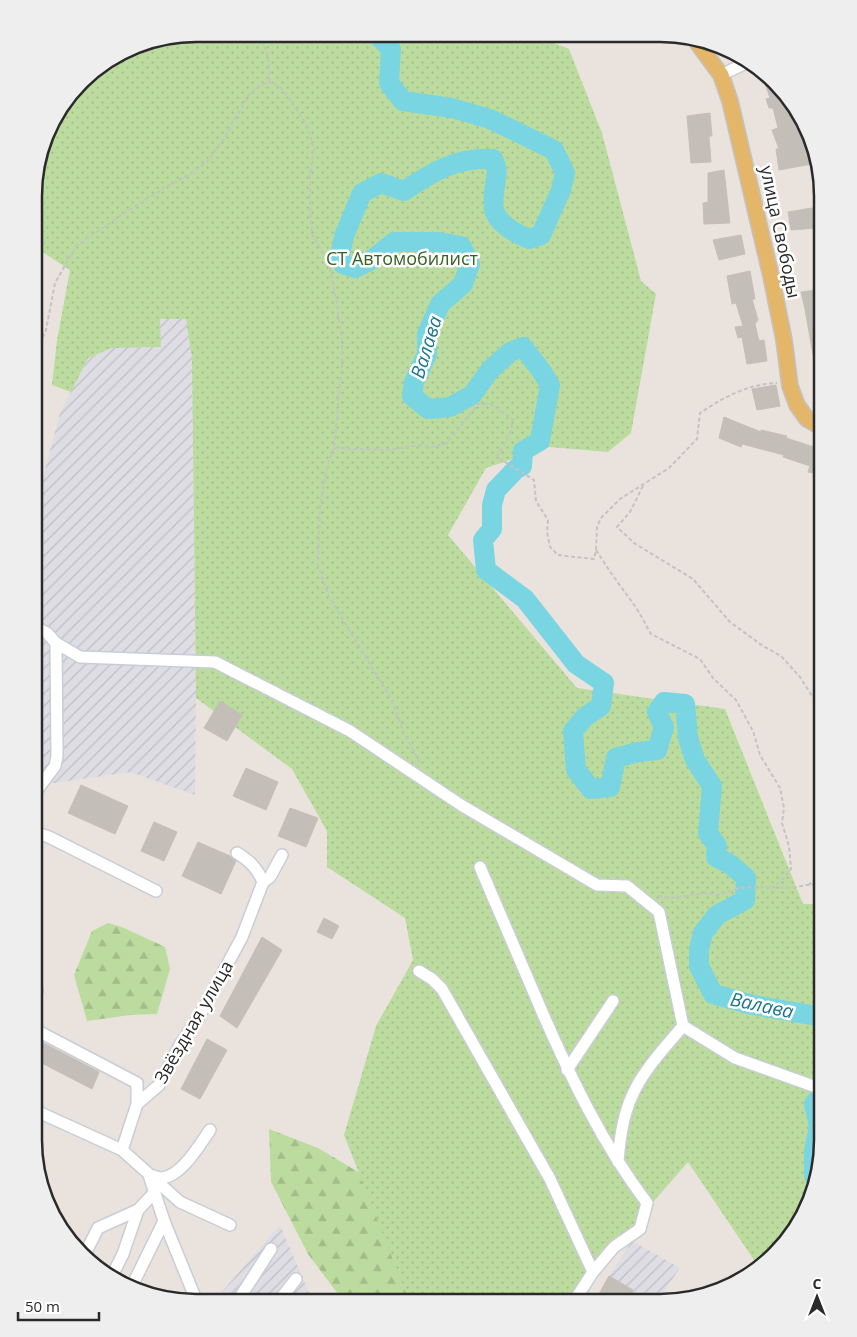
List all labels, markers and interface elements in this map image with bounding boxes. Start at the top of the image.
street label: улица Свободы [755,163,807,300]
park label: СТ Автомобилист [326,246,479,270]
water label: Валава [404,312,448,381]
street label: Звёздная улица [148,956,238,1087]
water label: Валава [728,986,796,1024]
north arrow [792,1272,842,1322]
text: С [813,1274,822,1293]
scale bar [18,1290,99,1322]
text: 50 m [25,1296,60,1316]

